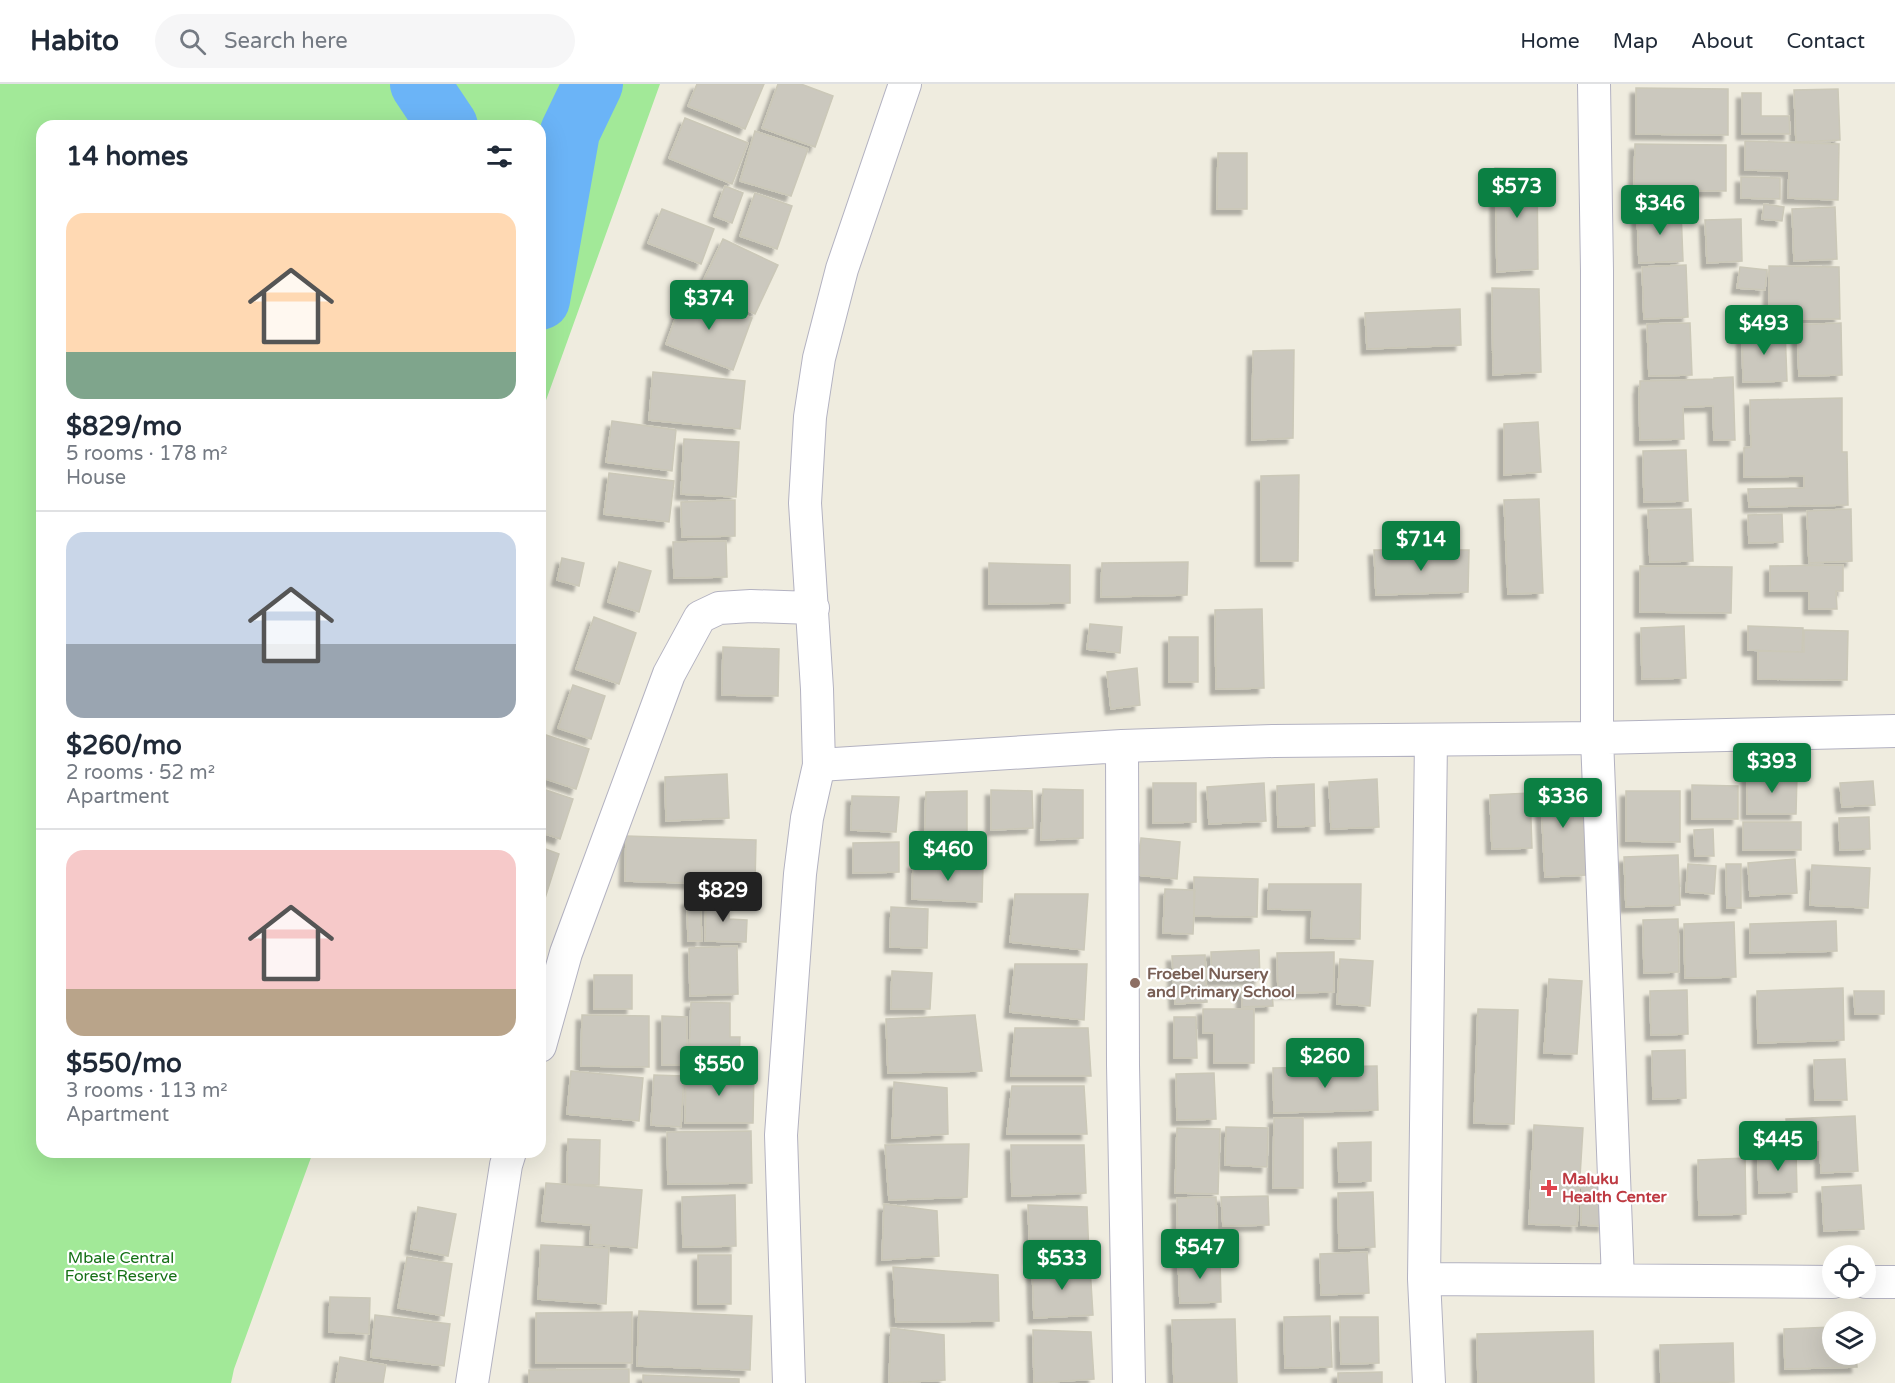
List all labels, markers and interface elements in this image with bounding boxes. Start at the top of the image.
search box [155,14,575,68]
text: Habito [30,24,119,58]
icon: search [176,25,209,58]
text: Search here [224,28,348,54]
text: Home [1520,29,1580,54]
text: Map [1613,29,1658,54]
text: About [1691,29,1753,54]
text: Contact [1786,29,1865,54]
icon: filters [483,140,516,173]
text: 14 homes [66,141,188,172]
pin: $573 [1481,168,1553,219]
text: $573 [1492,175,1542,199]
pin: $346 [1624,185,1696,236]
text: $346 [1635,192,1685,216]
icon: home [237,252,345,360]
pin: $374 [673,280,745,331]
text: $374 [684,287,734,311]
pin: $493 [1728,305,1800,356]
text: $493 [1739,312,1789,336]
text: $829/mo [66,411,182,442]
text: 5 rooms · 178 m² [66,442,228,466]
text: House [66,466,126,490]
pin: $714 [1385,521,1457,572]
text: $714 [1396,528,1446,552]
icon: home [237,571,345,679]
text: $260/mo [66,730,182,761]
pin: $393 [1736,743,1808,794]
text: $393 [1747,750,1797,774]
text: 2 rooms · 52 m² [66,761,215,785]
pin: $336 [1527,778,1599,829]
text: Apartment [66,785,169,809]
text: $336 [1538,785,1588,809]
pin: $460 [912,831,984,882]
text: $460 [923,838,973,862]
pin: $829 [687,872,759,923]
text: $829 [698,879,748,903]
icon: home [237,889,345,997]
place label: Froebel Nursery and Primary School [1147,964,1295,1002]
marker: Froebel Nursery and Primary School [1128,976,1142,990]
pin: $260 [1289,1038,1361,1089]
text: $260 [1300,1045,1350,1069]
pin: $550 [683,1046,755,1097]
text: $550/mo [66,1048,182,1079]
text: $550 [694,1053,744,1077]
text: 3 rooms · 113 m² [66,1079,228,1103]
text: Apartment [66,1103,169,1127]
pin: $445 [1742,1121,1814,1172]
text: $445 [1753,1128,1803,1152]
place label: Maluku Health Center [1562,1169,1667,1207]
marker: Maluku Health Center [1540,1179,1558,1197]
pin: $547 [1164,1229,1236,1280]
text: $547 [1175,1236,1225,1260]
pin: $533 [1026,1240,1098,1291]
map controls [1822,1245,1876,1365]
button: locate [1822,1245,1876,1299]
text: $533 [1037,1247,1087,1271]
park label: Mbale Central Forest Reserve [65,1248,177,1286]
button: layers [1822,1311,1876,1365]

